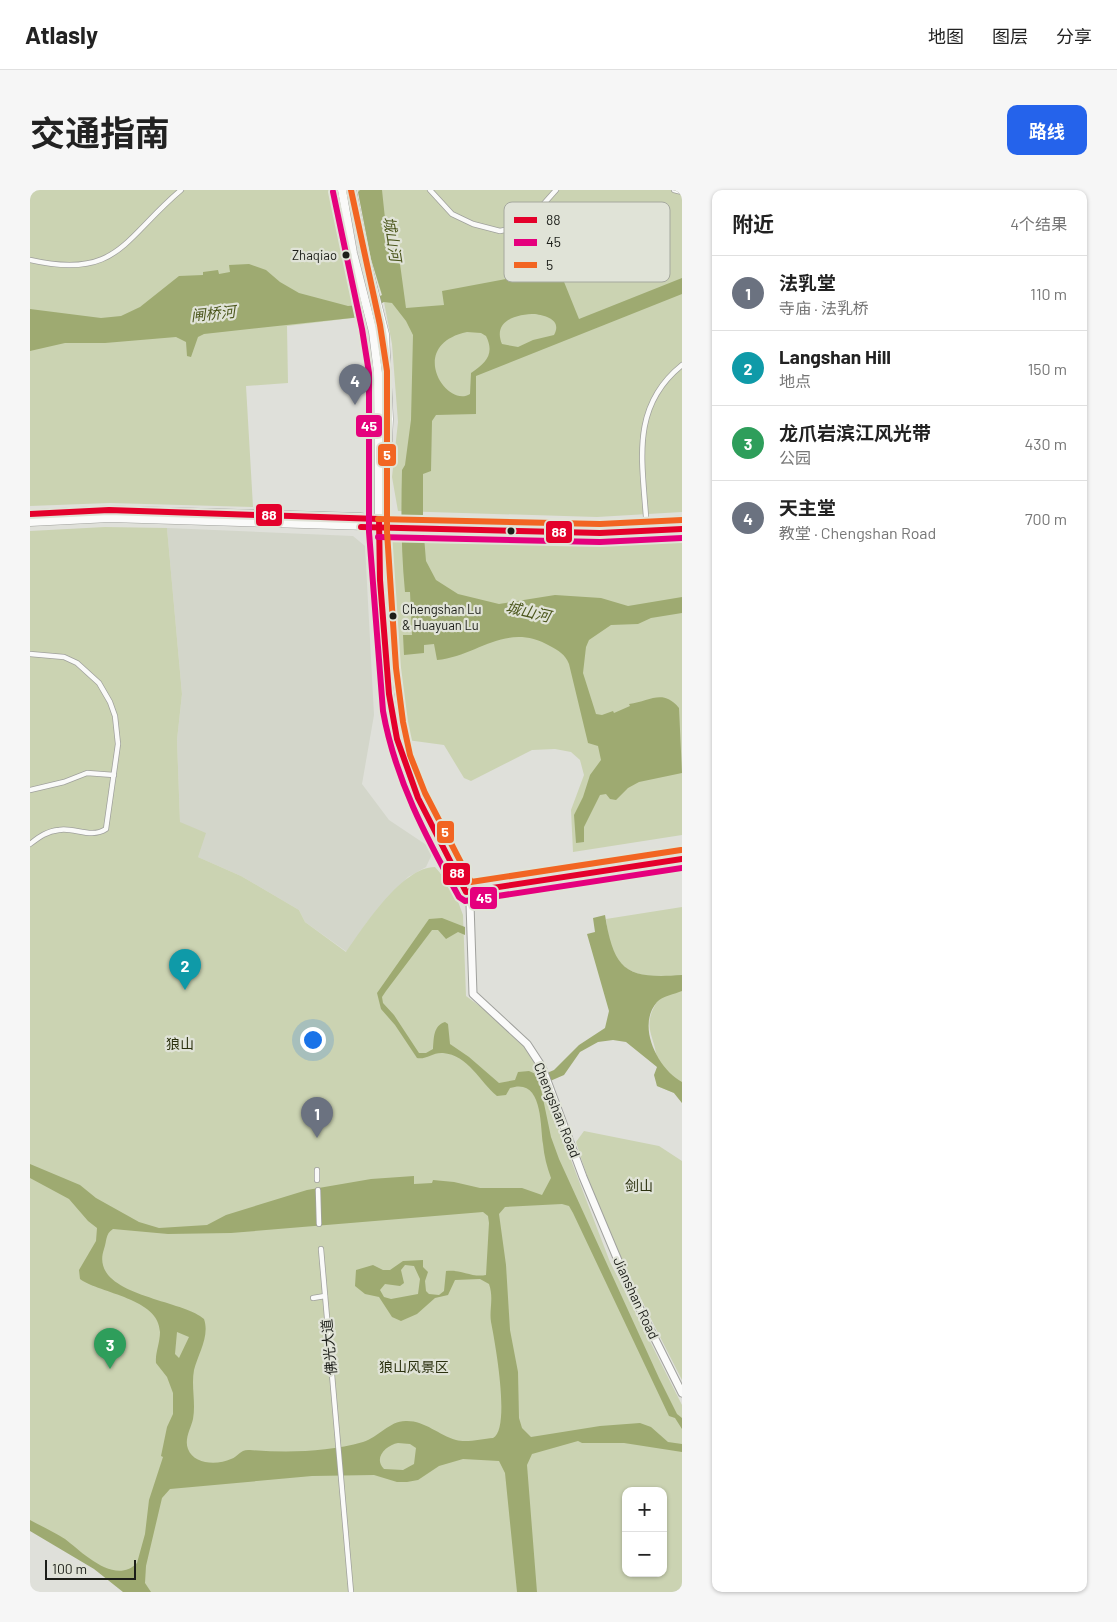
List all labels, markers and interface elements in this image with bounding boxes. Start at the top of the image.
text: Atlasly [25,20,98,49]
text: 地图 [928,25,964,47]
text: 图层 [992,25,1028,47]
text: 分享 [1056,25,1092,47]
button: 路线 [1007,105,1087,155]
text: 交通指南 [30,111,170,153]
legend [504,202,670,282]
text: 88 [546,211,561,228]
text: 附近 [732,211,774,236]
text: 4个结果 [1010,214,1067,233]
water label: 城山河 [381,215,406,265]
text: 45 [546,233,561,250]
place label: Zhaqiao [292,247,337,263]
marker: Zhaqiao [341,250,351,260]
text: 5 [546,256,553,273]
text: 法乳堂 [779,271,836,294]
text: 1 [745,284,751,303]
text: 110 m [1030,284,1067,303]
text: 寺庙 · 法乳桥 [779,298,869,317]
water label: 闸桥河 [190,301,239,324]
text: Langshan Hill [779,345,891,368]
text: 2 [744,359,752,378]
text: 150 m [1028,359,1067,378]
pin: 4 [339,364,371,405]
text: 地点 [779,371,811,390]
line badge: 45 [355,414,383,438]
text: 45 [361,417,377,434]
text: 龙爪岩滨江风光带 [779,421,931,444]
text: 3 [744,434,752,453]
text: 430 m [1024,434,1067,453]
line badge: 5 [377,443,397,467]
text: 5 [383,446,391,463]
text: 公园 [779,448,811,467]
text: 天主堂 [779,496,836,519]
line badge: 88 [255,503,283,527]
text: 88 [261,506,277,523]
text: 4 [743,509,753,528]
text: 700 m [1025,509,1067,528]
line badge: 88 [545,520,573,544]
text: 88 [551,523,567,540]
text: 教堂 · Chengshan Road [779,523,936,542]
unlabelled marker [506,526,516,536]
water label: 城山河 [504,597,555,626]
place label: Chengshan Lu & Huayuan Lu [402,601,481,633]
marker: Chengshan Lu & Huayuan Lu [388,611,398,621]
line badge: 5 [436,820,455,844]
text: 5 [441,823,449,840]
line badge: 88 [442,862,471,886]
text: 88 [449,864,465,881]
line badge: 45 [469,886,498,910]
text: 45 [476,889,492,906]
pin: 2 [169,949,201,990]
your location [300,1027,326,1053]
park label: 狼山 [166,1035,194,1052]
street label: Chengshan Road [531,1060,584,1160]
pin: 1 [301,1097,333,1138]
park label: 剑山 [625,1177,653,1194]
street label: Jianshan Road [610,1254,663,1342]
street label: 佛光大道 [318,1318,339,1376]
pin: 3 [94,1328,126,1369]
park label: 狼山风景区 [379,1358,449,1375]
map controls [622,1487,667,1577]
button: + [622,1487,667,1532]
button: − [622,1532,667,1577]
scale bar [45,1557,136,1580]
text: 100 m [52,1560,87,1577]

